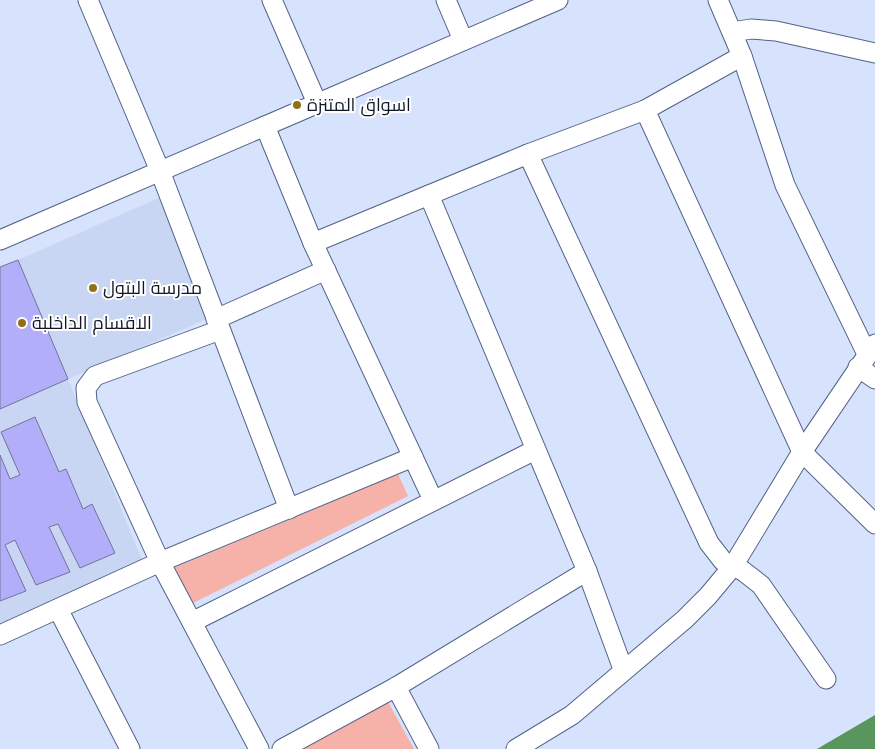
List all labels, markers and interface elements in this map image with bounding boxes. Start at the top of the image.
place label: اسواق المتنزة [307,95,411,117]
marker: اسواق المتنزة [291,99,303,111]
place label: مدرسة البتول [103,278,202,299]
marker: مدرسة البتول [87,282,99,294]
place label: الاقسام الداخلبة [32,313,152,335]
marker: الاقسام الداخلبة [16,317,28,329]

